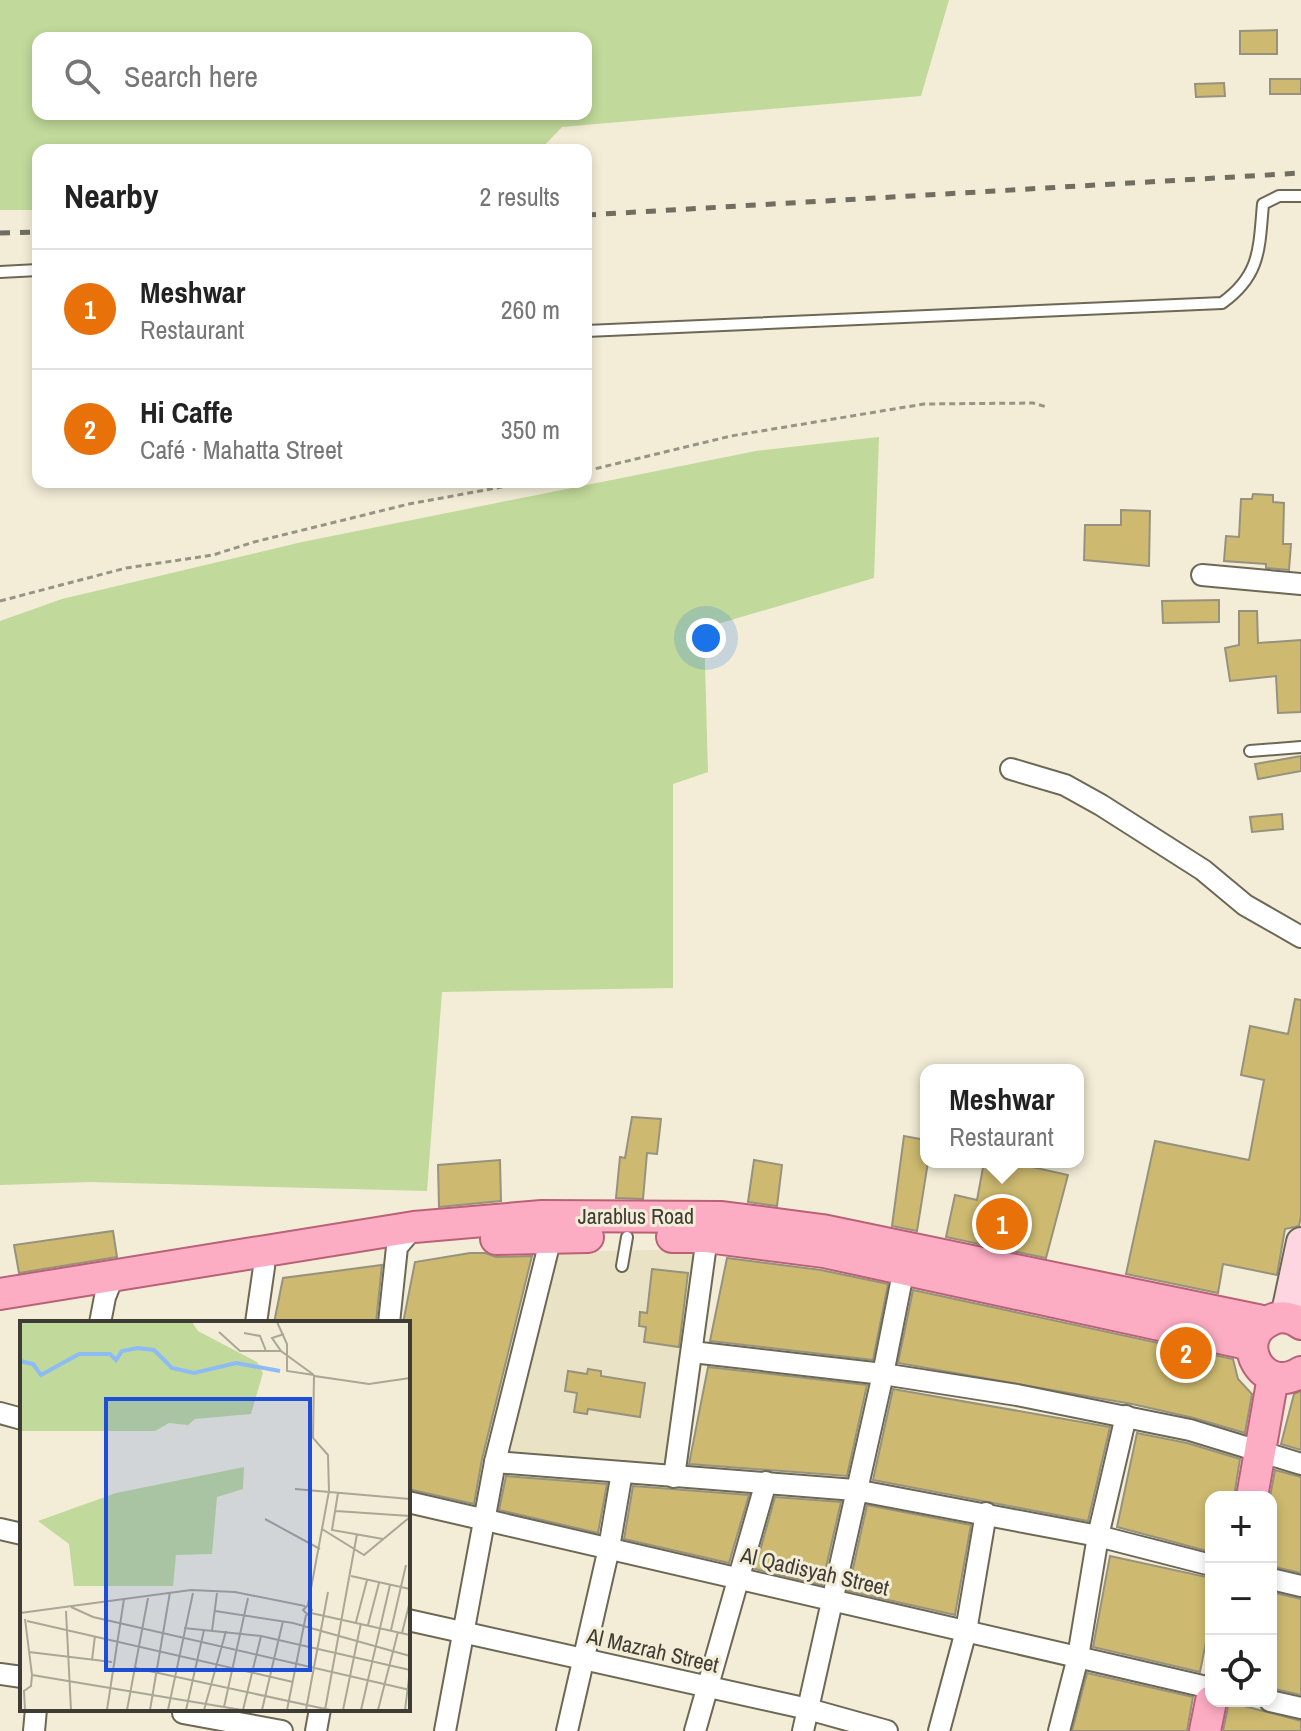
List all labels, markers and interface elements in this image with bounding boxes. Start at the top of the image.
search box [32,32,592,120]
icon: search [60,54,104,98]
text: Search here [124,56,258,96]
text: Nearby [64,173,159,219]
text: 2 results [479,179,560,214]
text: Meshwar [140,272,245,312]
text: 1 [84,292,96,327]
text: 260 m [501,292,560,327]
text: Restaurant [140,312,244,347]
text: Hi Caffe [140,392,233,432]
text: 2 [84,412,96,447]
text: 350 m [501,412,560,447]
text: Café · Mahatta Street [140,432,343,467]
your location [686,618,726,658]
popup [920,1064,1084,1168]
text: Meshwar [949,1079,1055,1119]
text: Restaurant [949,1119,1054,1154]
pin: 1 [976,1194,1028,1254]
street label: Jarablus Road [578,1201,694,1231]
inset map [20,1321,410,1711]
pin: 2 [1160,1323,1212,1383]
map controls [1205,1491,1277,1707]
button: + [1205,1491,1277,1563]
street label: Al Qadisyah Street [737,1539,892,1603]
button: − [1205,1563,1277,1635]
street label: Al Mazrah Street [583,1620,722,1680]
button: locate [1205,1635,1277,1707]

